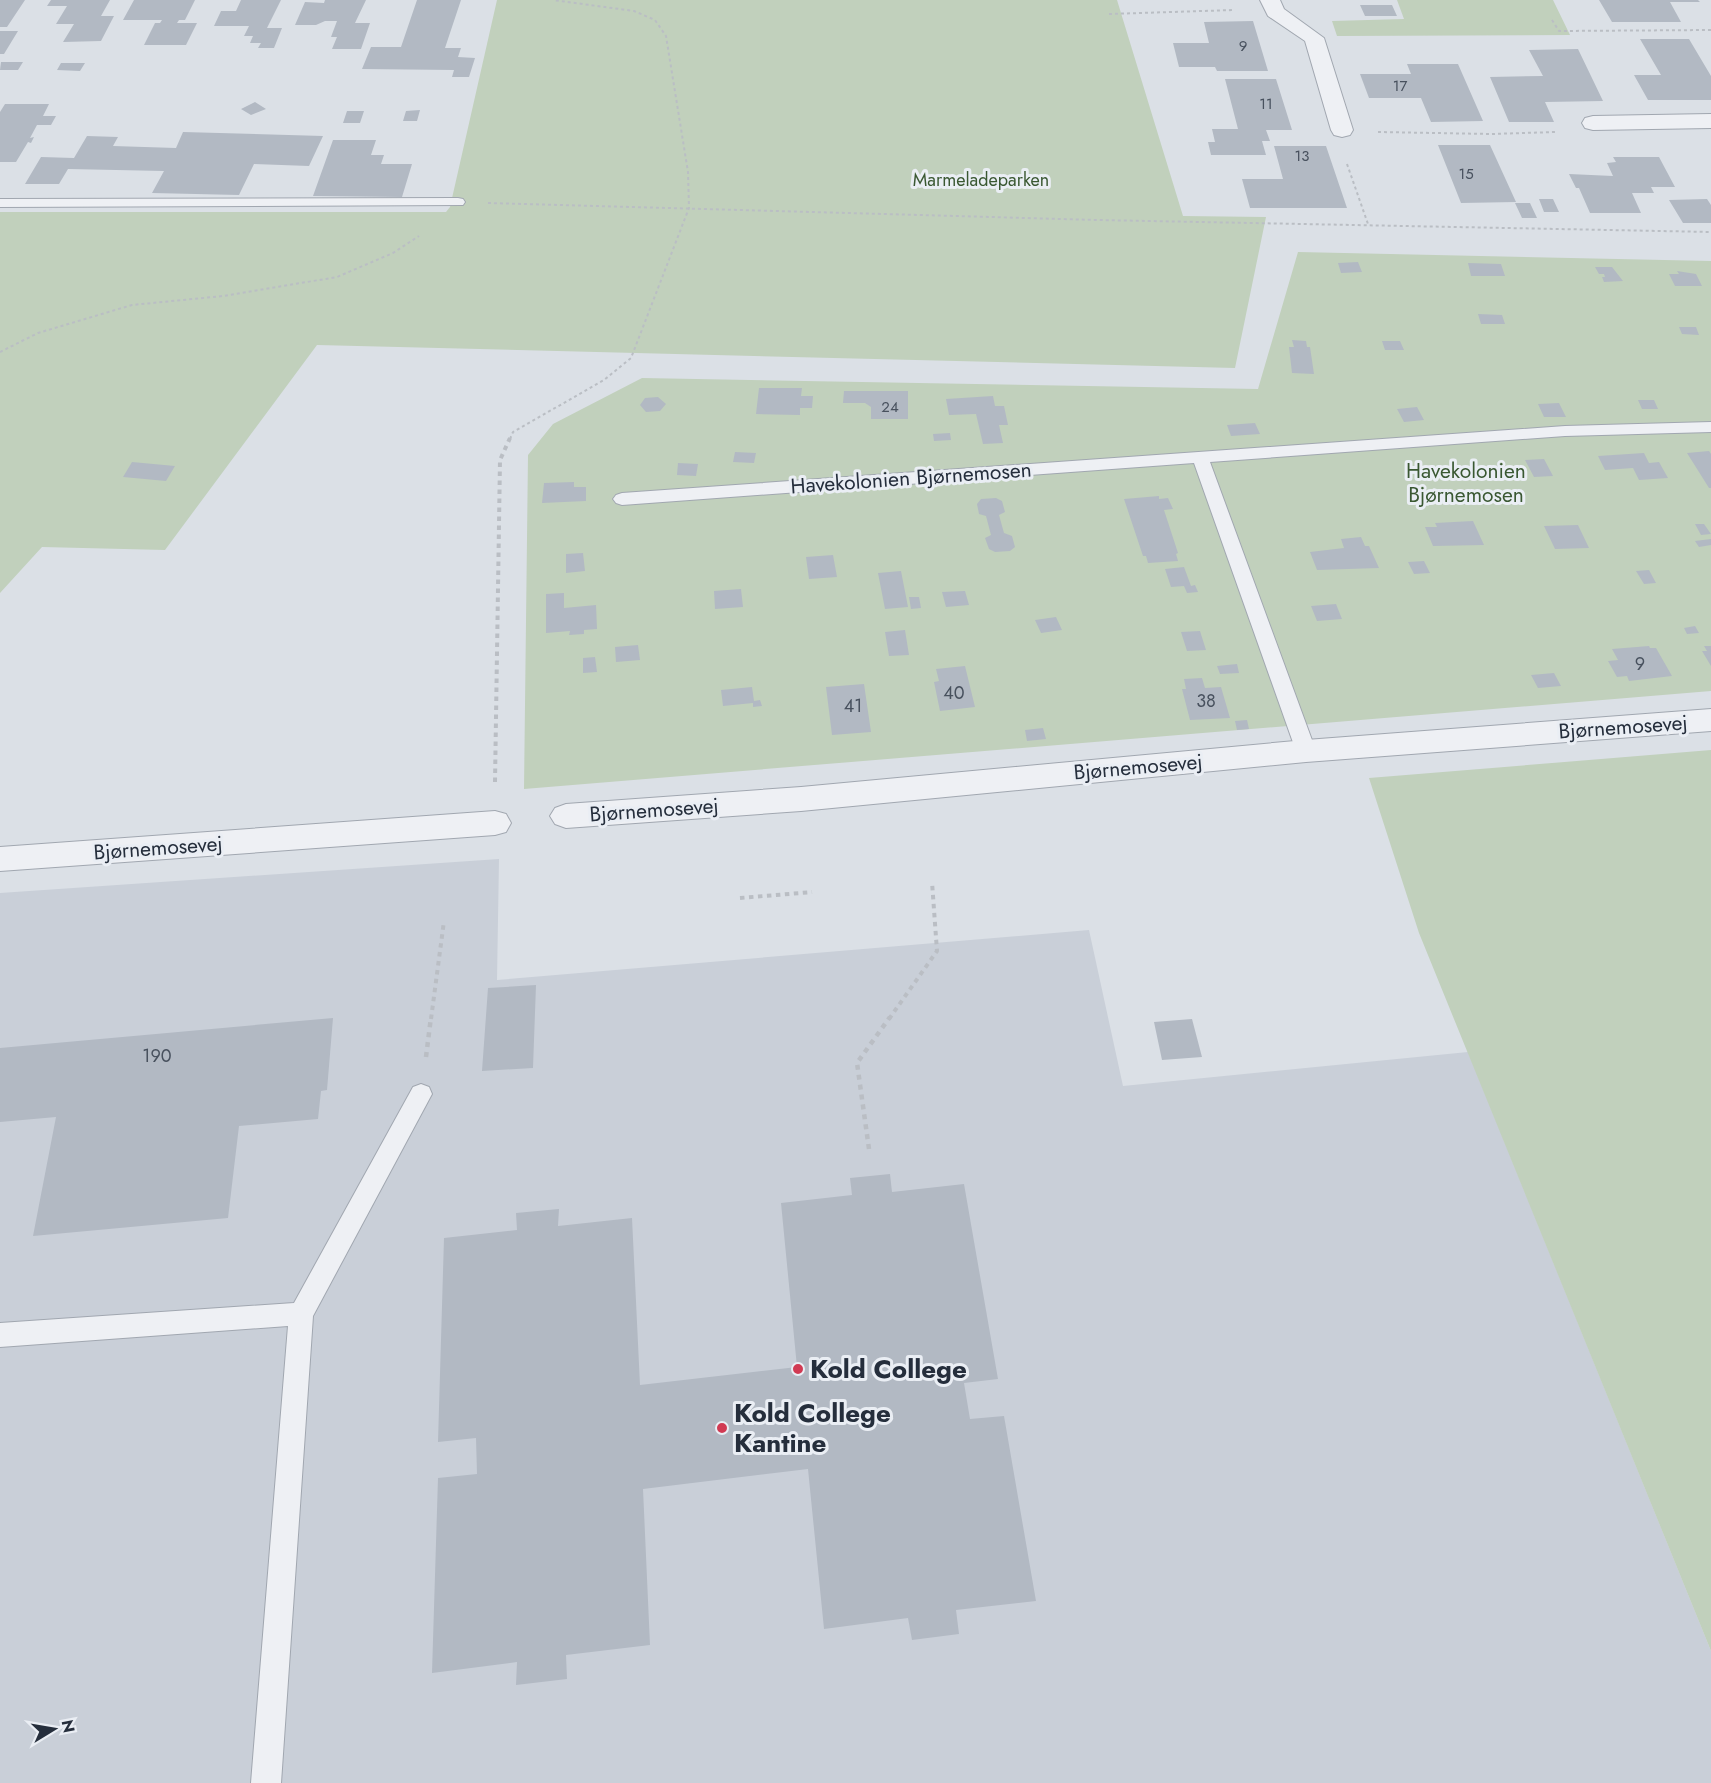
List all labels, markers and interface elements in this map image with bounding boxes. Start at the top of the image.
house number: 9 [1239,35,1247,57]
house number: 17 [1393,75,1407,97]
house number: 11 [1259,93,1273,115]
house number: 13 [1295,145,1309,167]
house number: 15 [1458,163,1474,185]
park label: Marmeladeparken [913,167,1049,193]
house number: 24 [881,396,899,418]
street label: Havekolonien Bjørnemosen [789,455,1033,501]
park label: Havekolonien Bjørnemosen [1406,456,1526,510]
house number: 9 [1635,651,1645,677]
house number: 40 [943,680,965,706]
house number: 38 [1196,688,1216,714]
house number: 41 [844,693,862,719]
street label: Bjørnemosevej [1557,708,1689,746]
street label: Bjørnemosevej [1072,746,1204,788]
street label: Bjørnemosevej [588,791,720,829]
street label: Bjørnemosevej [92,829,224,867]
house number: 190 [142,1043,172,1069]
place label: Kold College [810,1350,967,1388]
marker: Kold College [791,1362,805,1376]
place label: Kold College Kantine [734,1394,891,1462]
marker: Kold College Kantine [715,1421,729,1435]
north arrow [24,1699,84,1759]
text: N [56,1718,81,1735]

